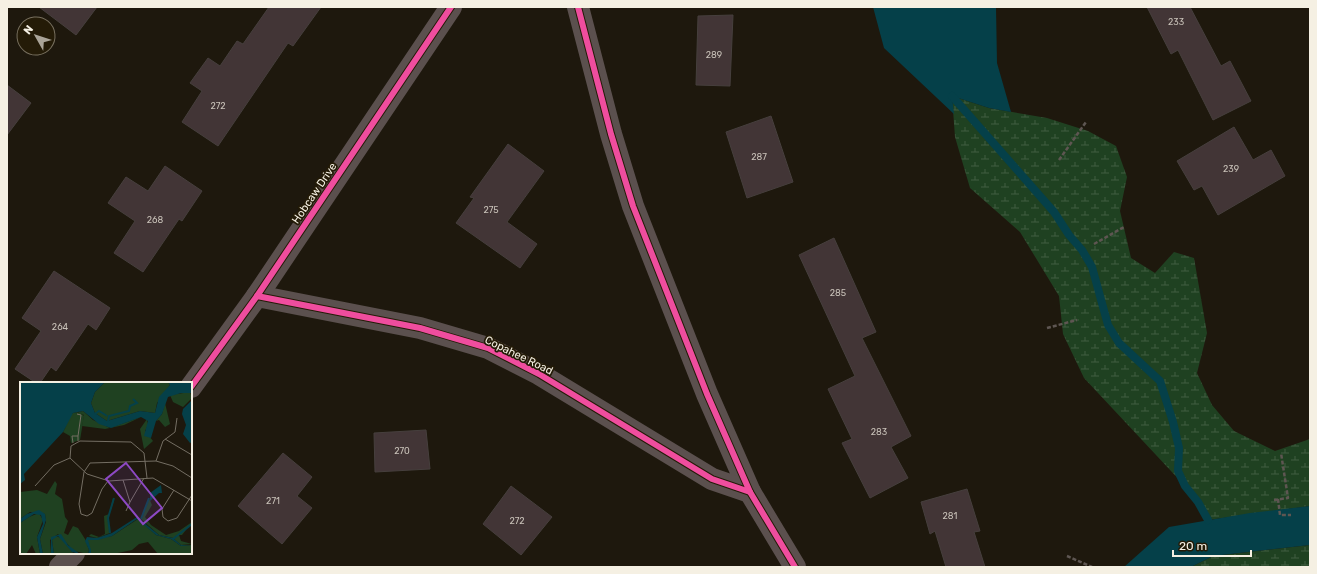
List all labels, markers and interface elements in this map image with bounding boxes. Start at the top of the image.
north arrow [16,16,56,56]
house number: 233 [1168,17,1184,27]
text: N [21,23,36,37]
house number: 289 [706,50,722,60]
house number: 272 [210,101,226,111]
house number: 287 [751,152,767,162]
street label: Hobcaw Drive [289,160,340,226]
house number: 239 [1223,164,1239,174]
house number: 275 [483,205,499,215]
house number: 268 [147,215,163,225]
house number: 285 [830,288,846,298]
house number: 264 [52,322,69,332]
street label: Copahee Road [483,333,555,378]
inset map [20,382,192,554]
house number: 283 [871,427,887,437]
house number: 270 [394,446,410,456]
house number: 271 [266,496,280,506]
house number: 281 [943,511,958,521]
house number: 272 [509,516,525,526]
scale bar [1173,532,1251,558]
text: 20 m [1179,539,1207,553]

